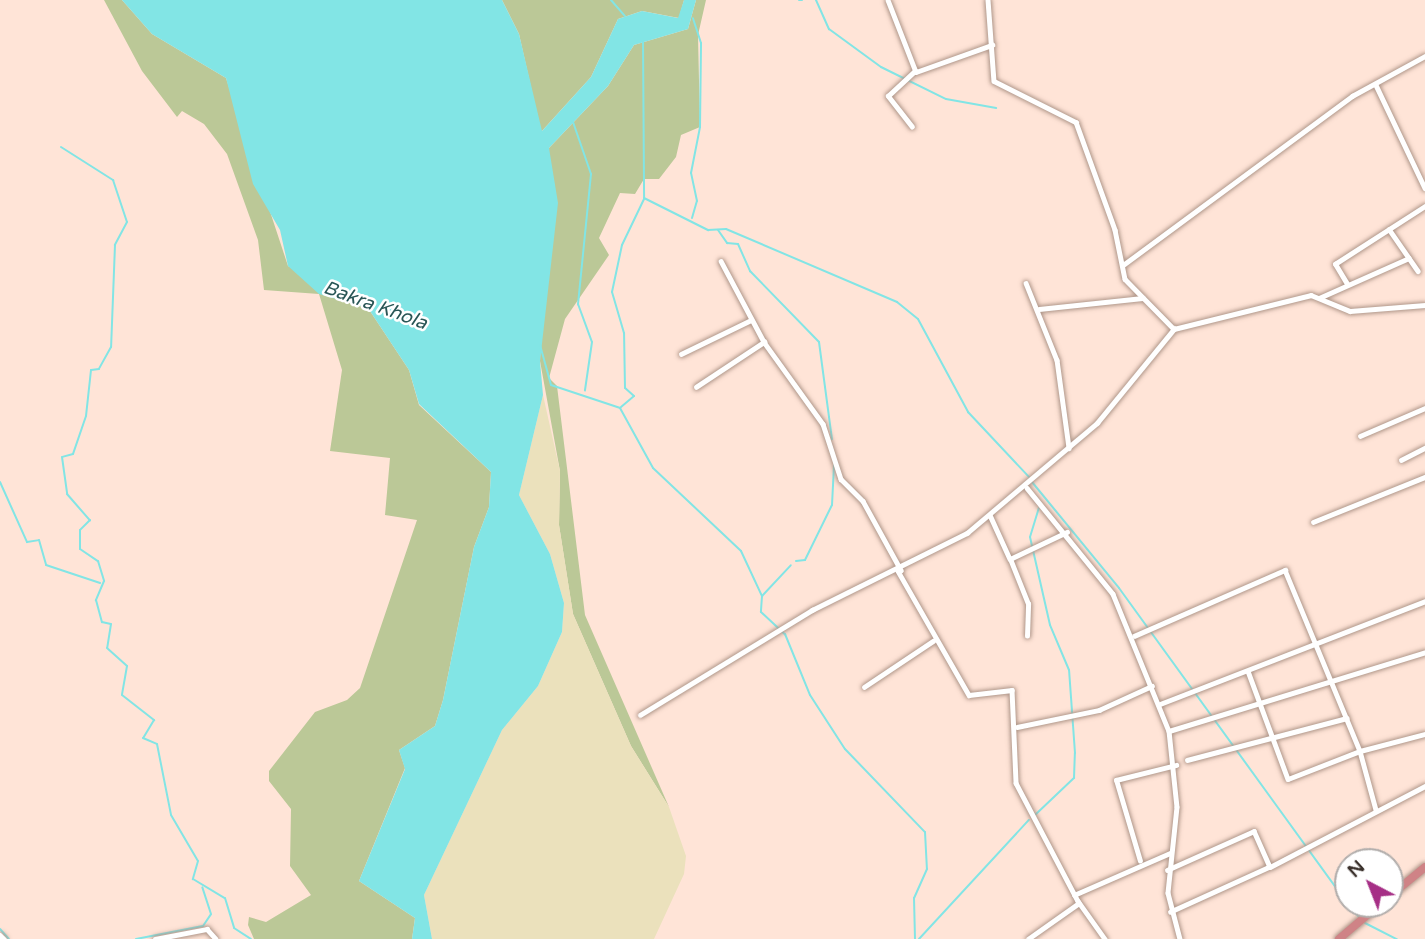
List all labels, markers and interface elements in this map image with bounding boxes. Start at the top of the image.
water label: Bakra Khola [320,277,430,335]
north arrow [1334,848,1404,918]
text: N [1343,856,1369,882]

